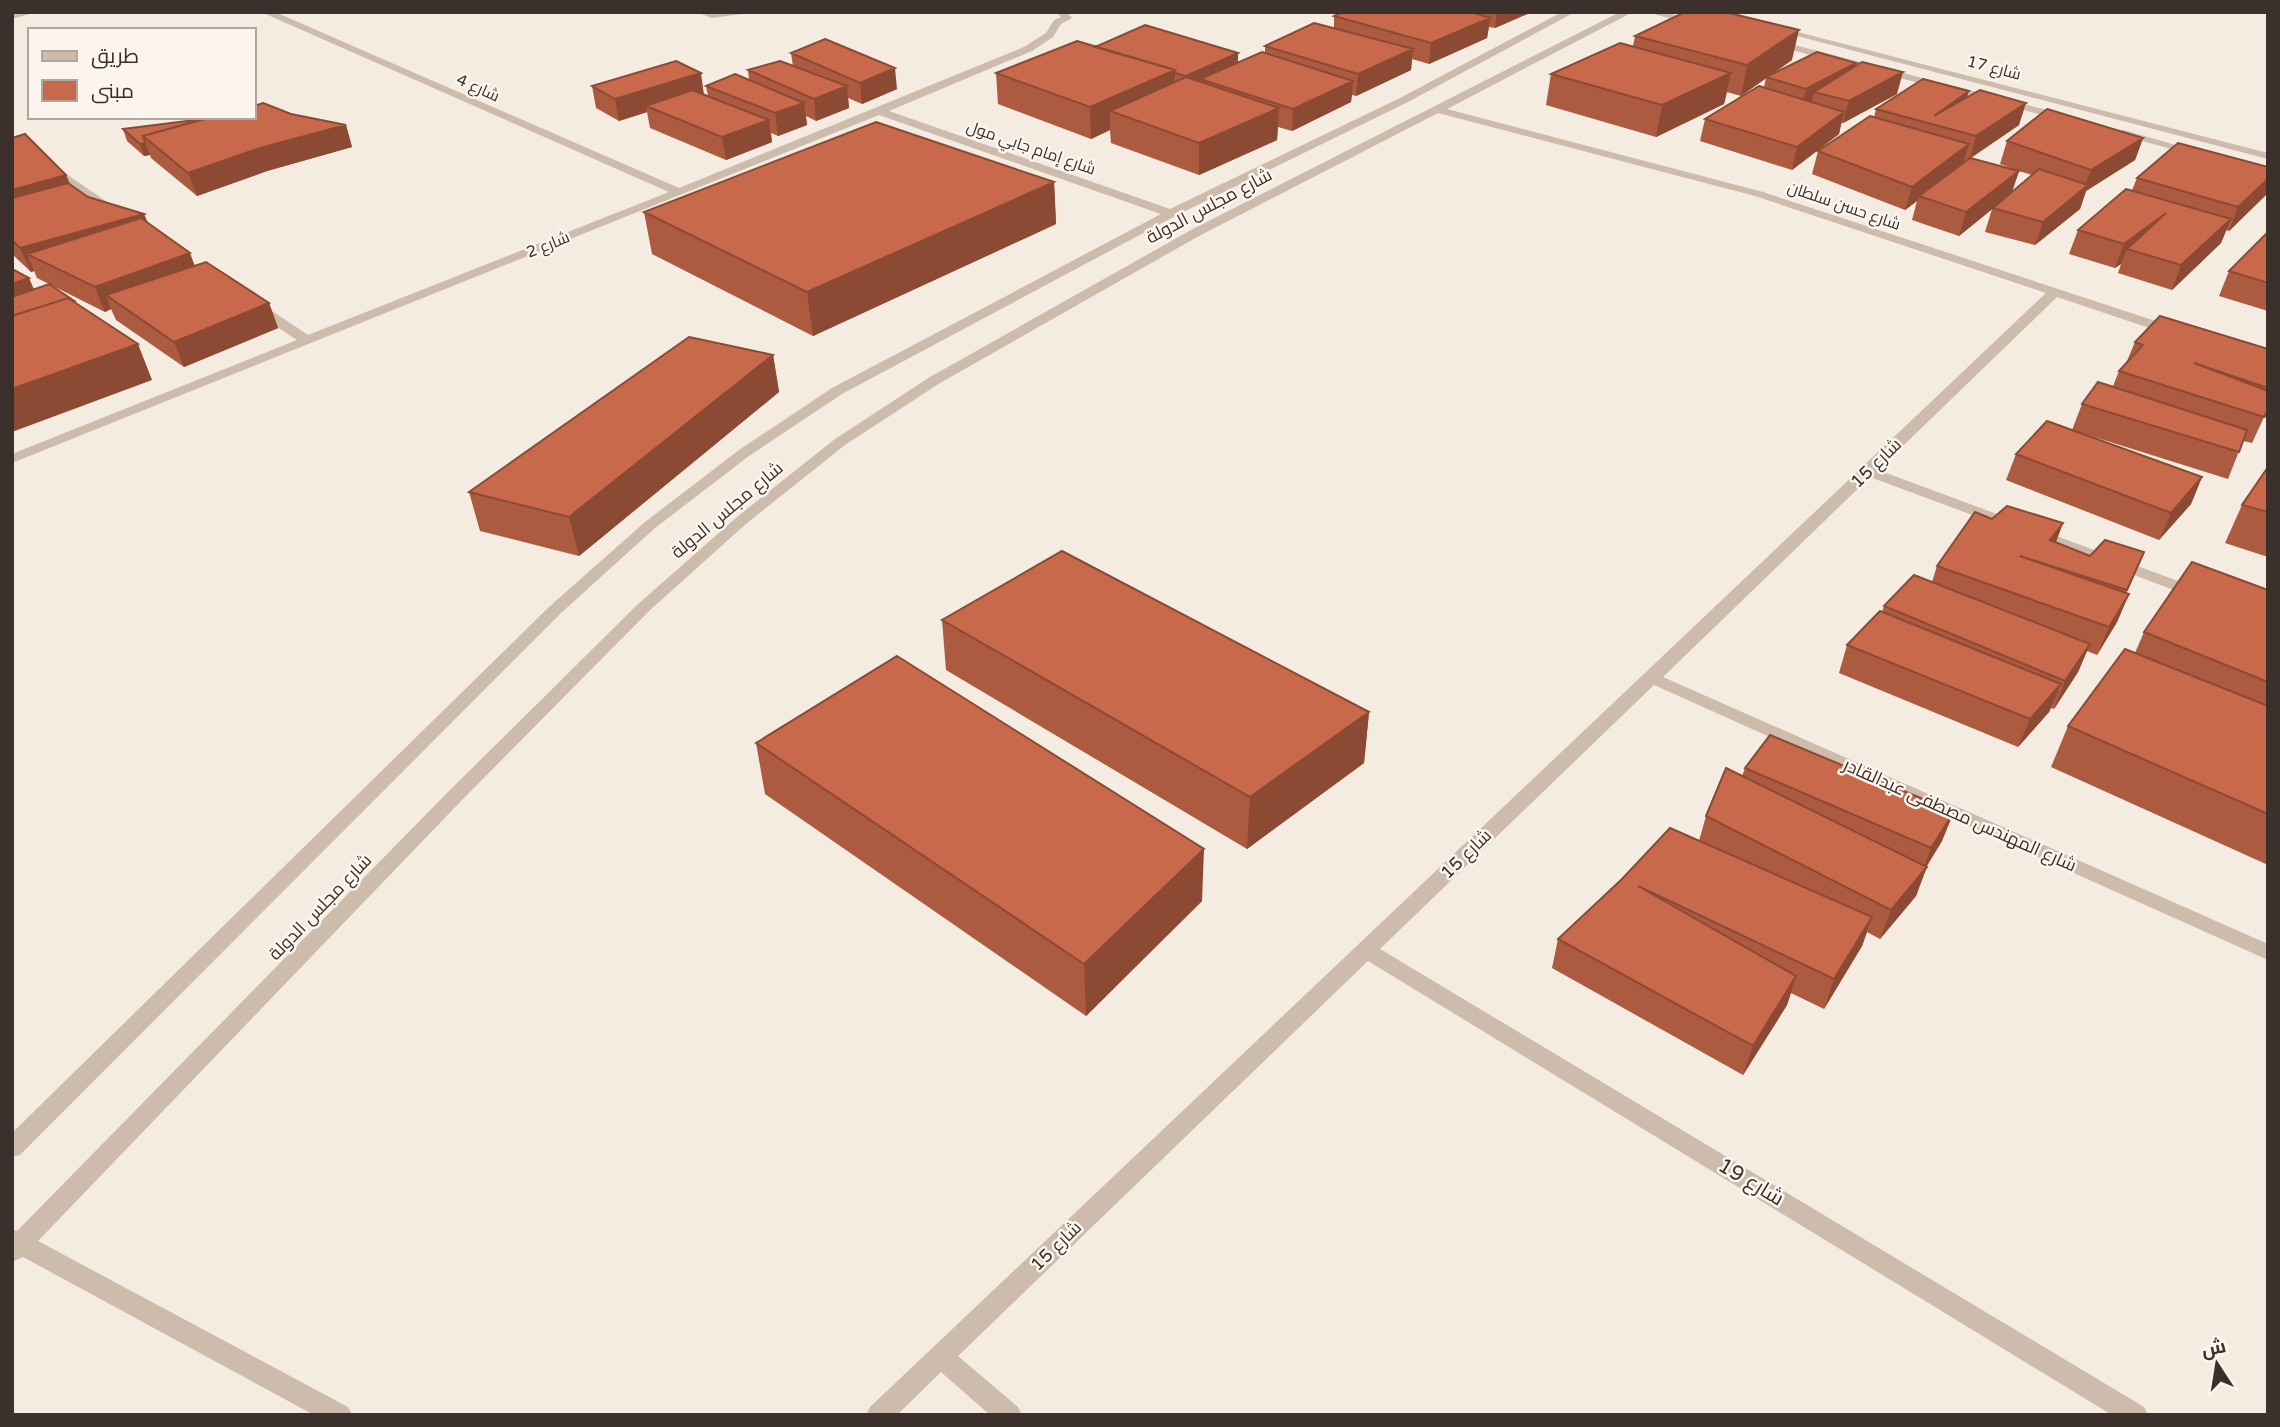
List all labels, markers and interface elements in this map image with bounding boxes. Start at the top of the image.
legend [28,28,256,119]
text: طريق [91,44,139,69]
street label: شارع 17 [1964,51,2023,86]
street label: شارع 4 [453,70,503,107]
text: مبنى [91,79,134,104]
street label: شارع إمام جابي مول [963,117,1098,182]
street label: شارع مجلس الدولة [1142,164,1276,249]
street label: شارع حسن سلطان [1784,177,1903,236]
street label: شارع 2 [523,227,573,264]
street label: شارع 15 [1846,433,1907,493]
street label: شارع مجلس الدولة [667,457,788,564]
street label: شارع المهندس مصطفى عبدالقادر [1839,753,2080,877]
street label: شارع 15 [1436,824,1497,884]
street label: شارع مجلس الدولة [264,849,377,965]
street label: شارع 19 [1713,1153,1789,1212]
street label: شارع 15 [1026,1216,1087,1276]
north arrow [2182,1329,2252,1399]
text: ش [2199,1335,2228,1362]

